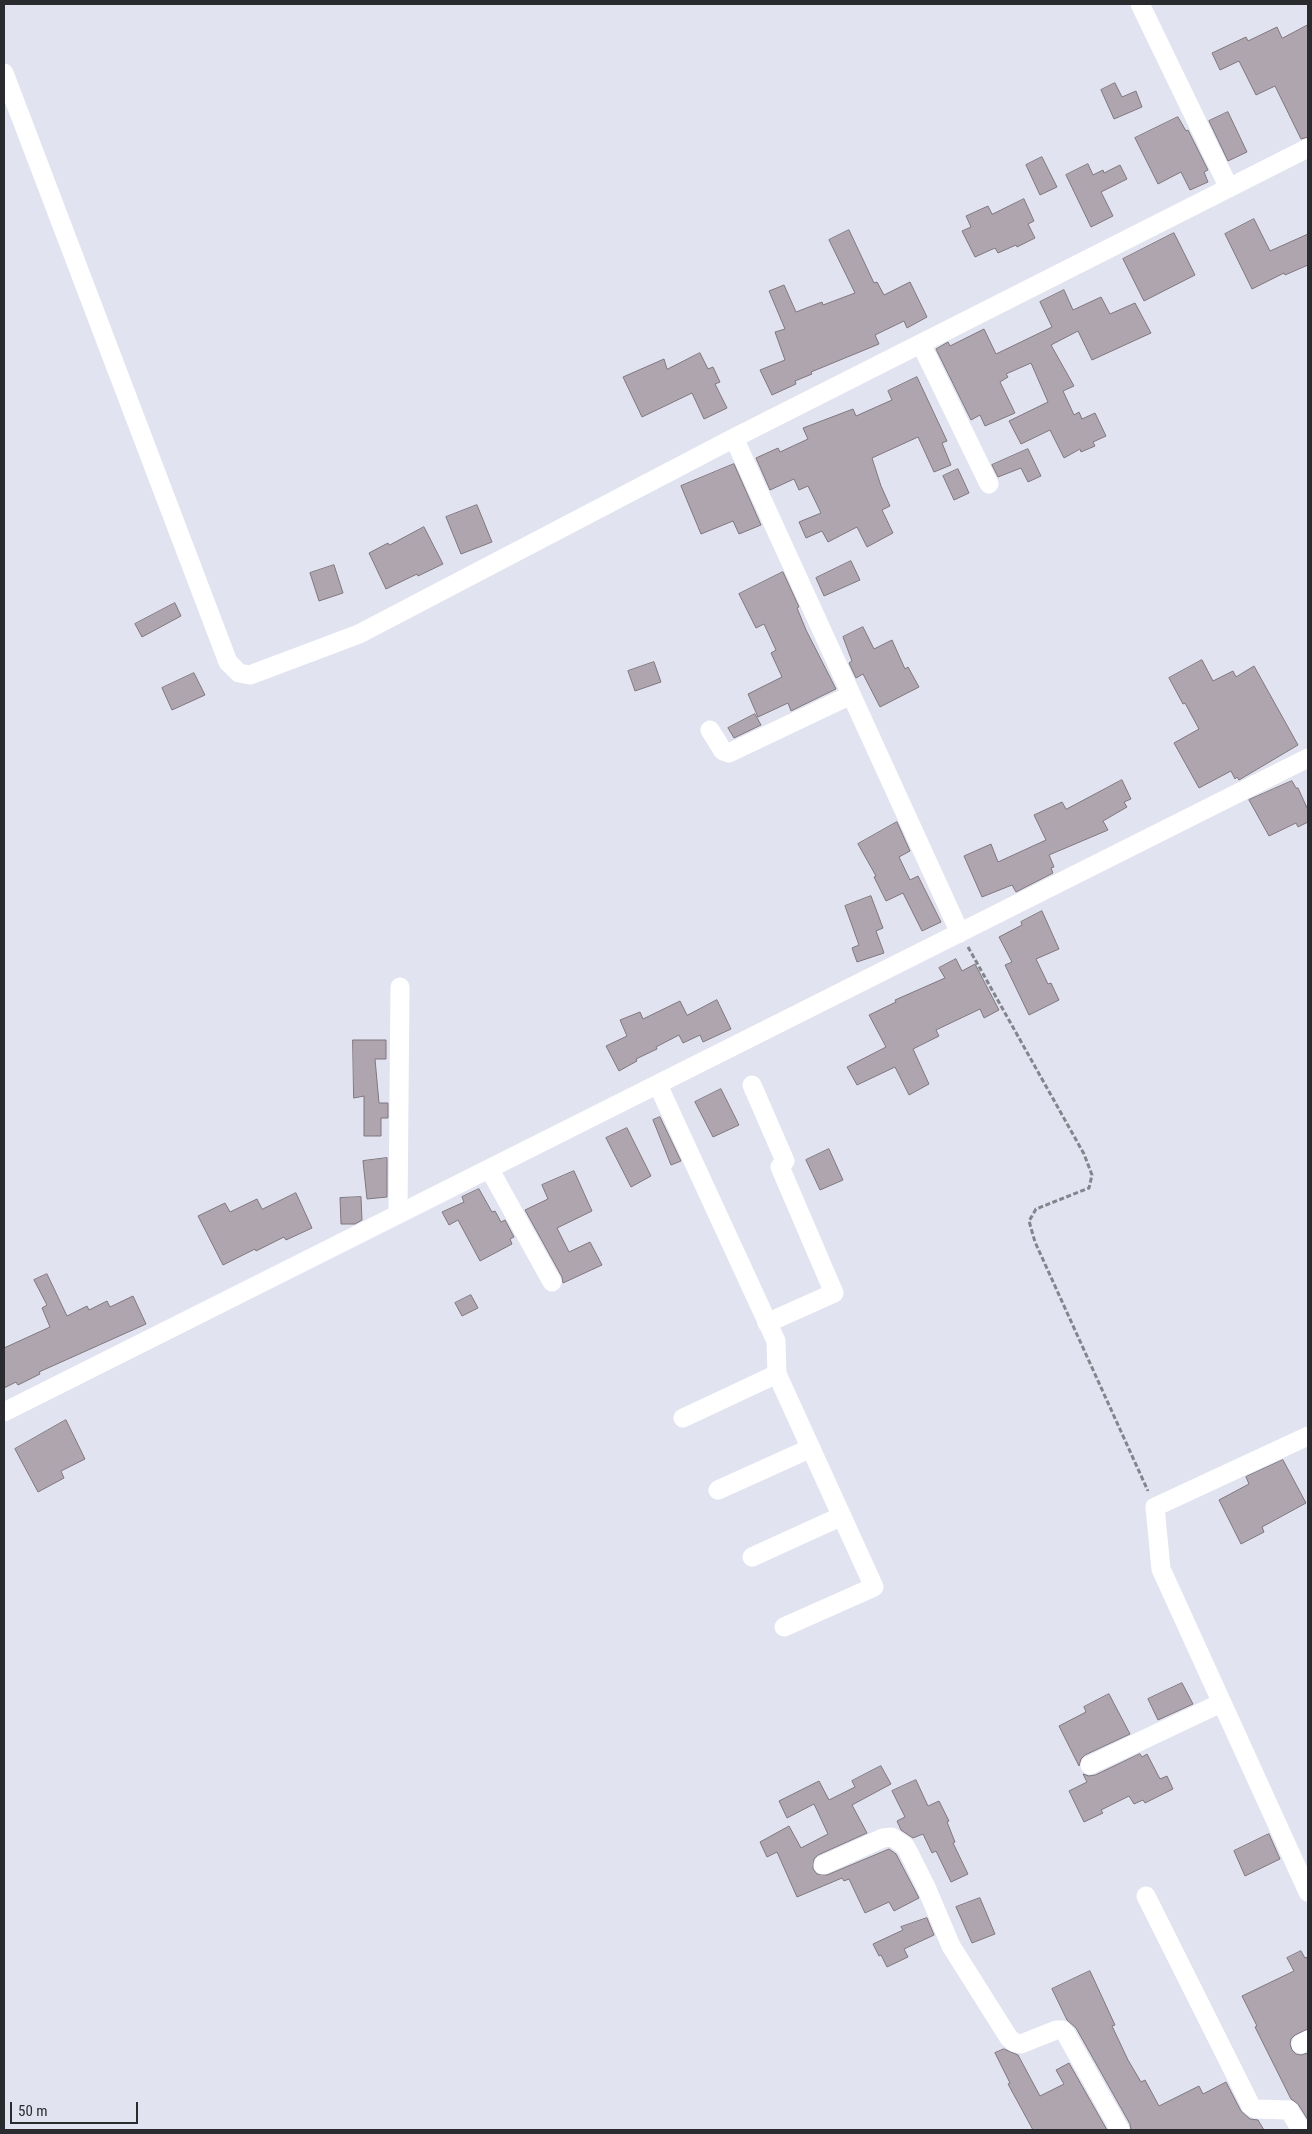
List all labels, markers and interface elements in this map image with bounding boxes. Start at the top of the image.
scale bar [12,2092,140,2124]
text: 50 m [18,2102,48,2120]

